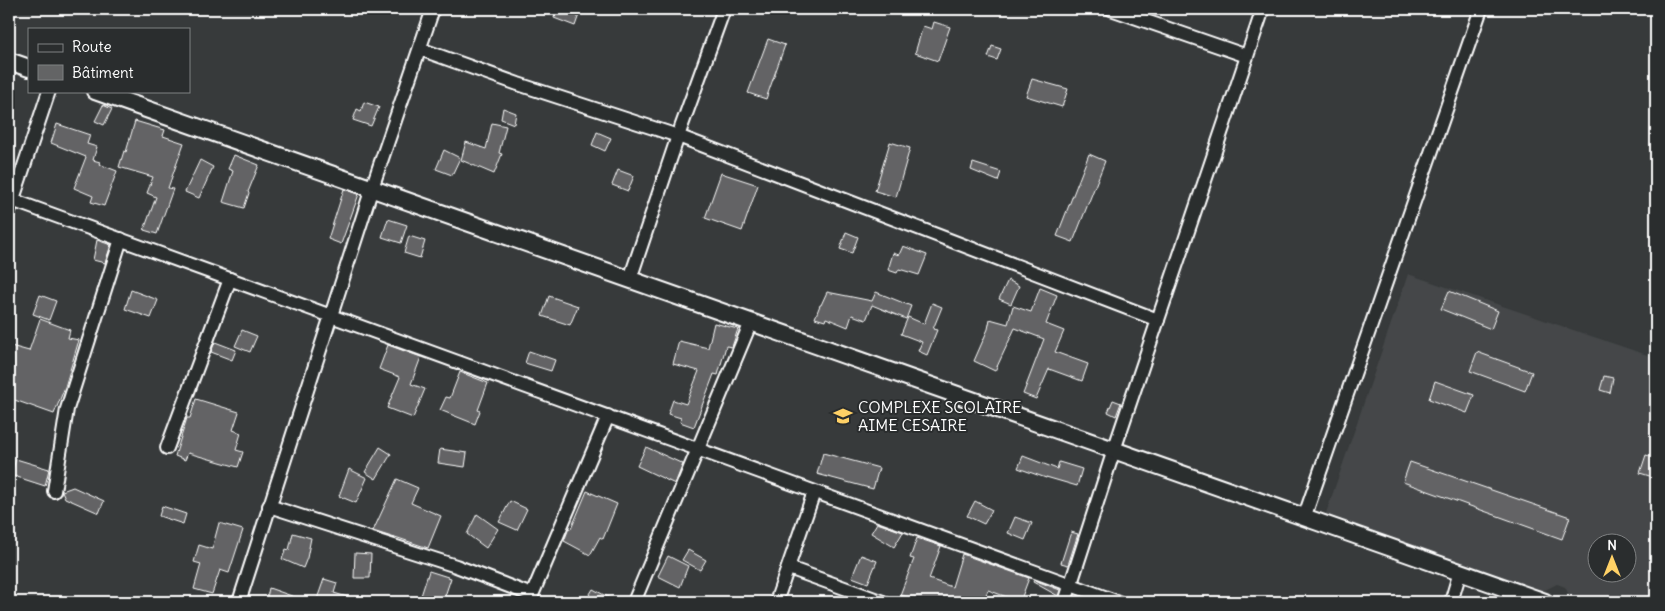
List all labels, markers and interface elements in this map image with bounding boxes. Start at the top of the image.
legend [28,28,190,92]
text: Route [72,37,112,56]
text: Bâtiment [72,63,134,82]
place label: COMPLEXE SCOLAIRE AIME CESAIRE [858,397,1022,435]
school or university icon: COMPLEXE SCOLAIRE AIME CESAIRE [832,405,854,427]
north arrow [1588,534,1638,584]
text: N [1607,536,1617,554]

